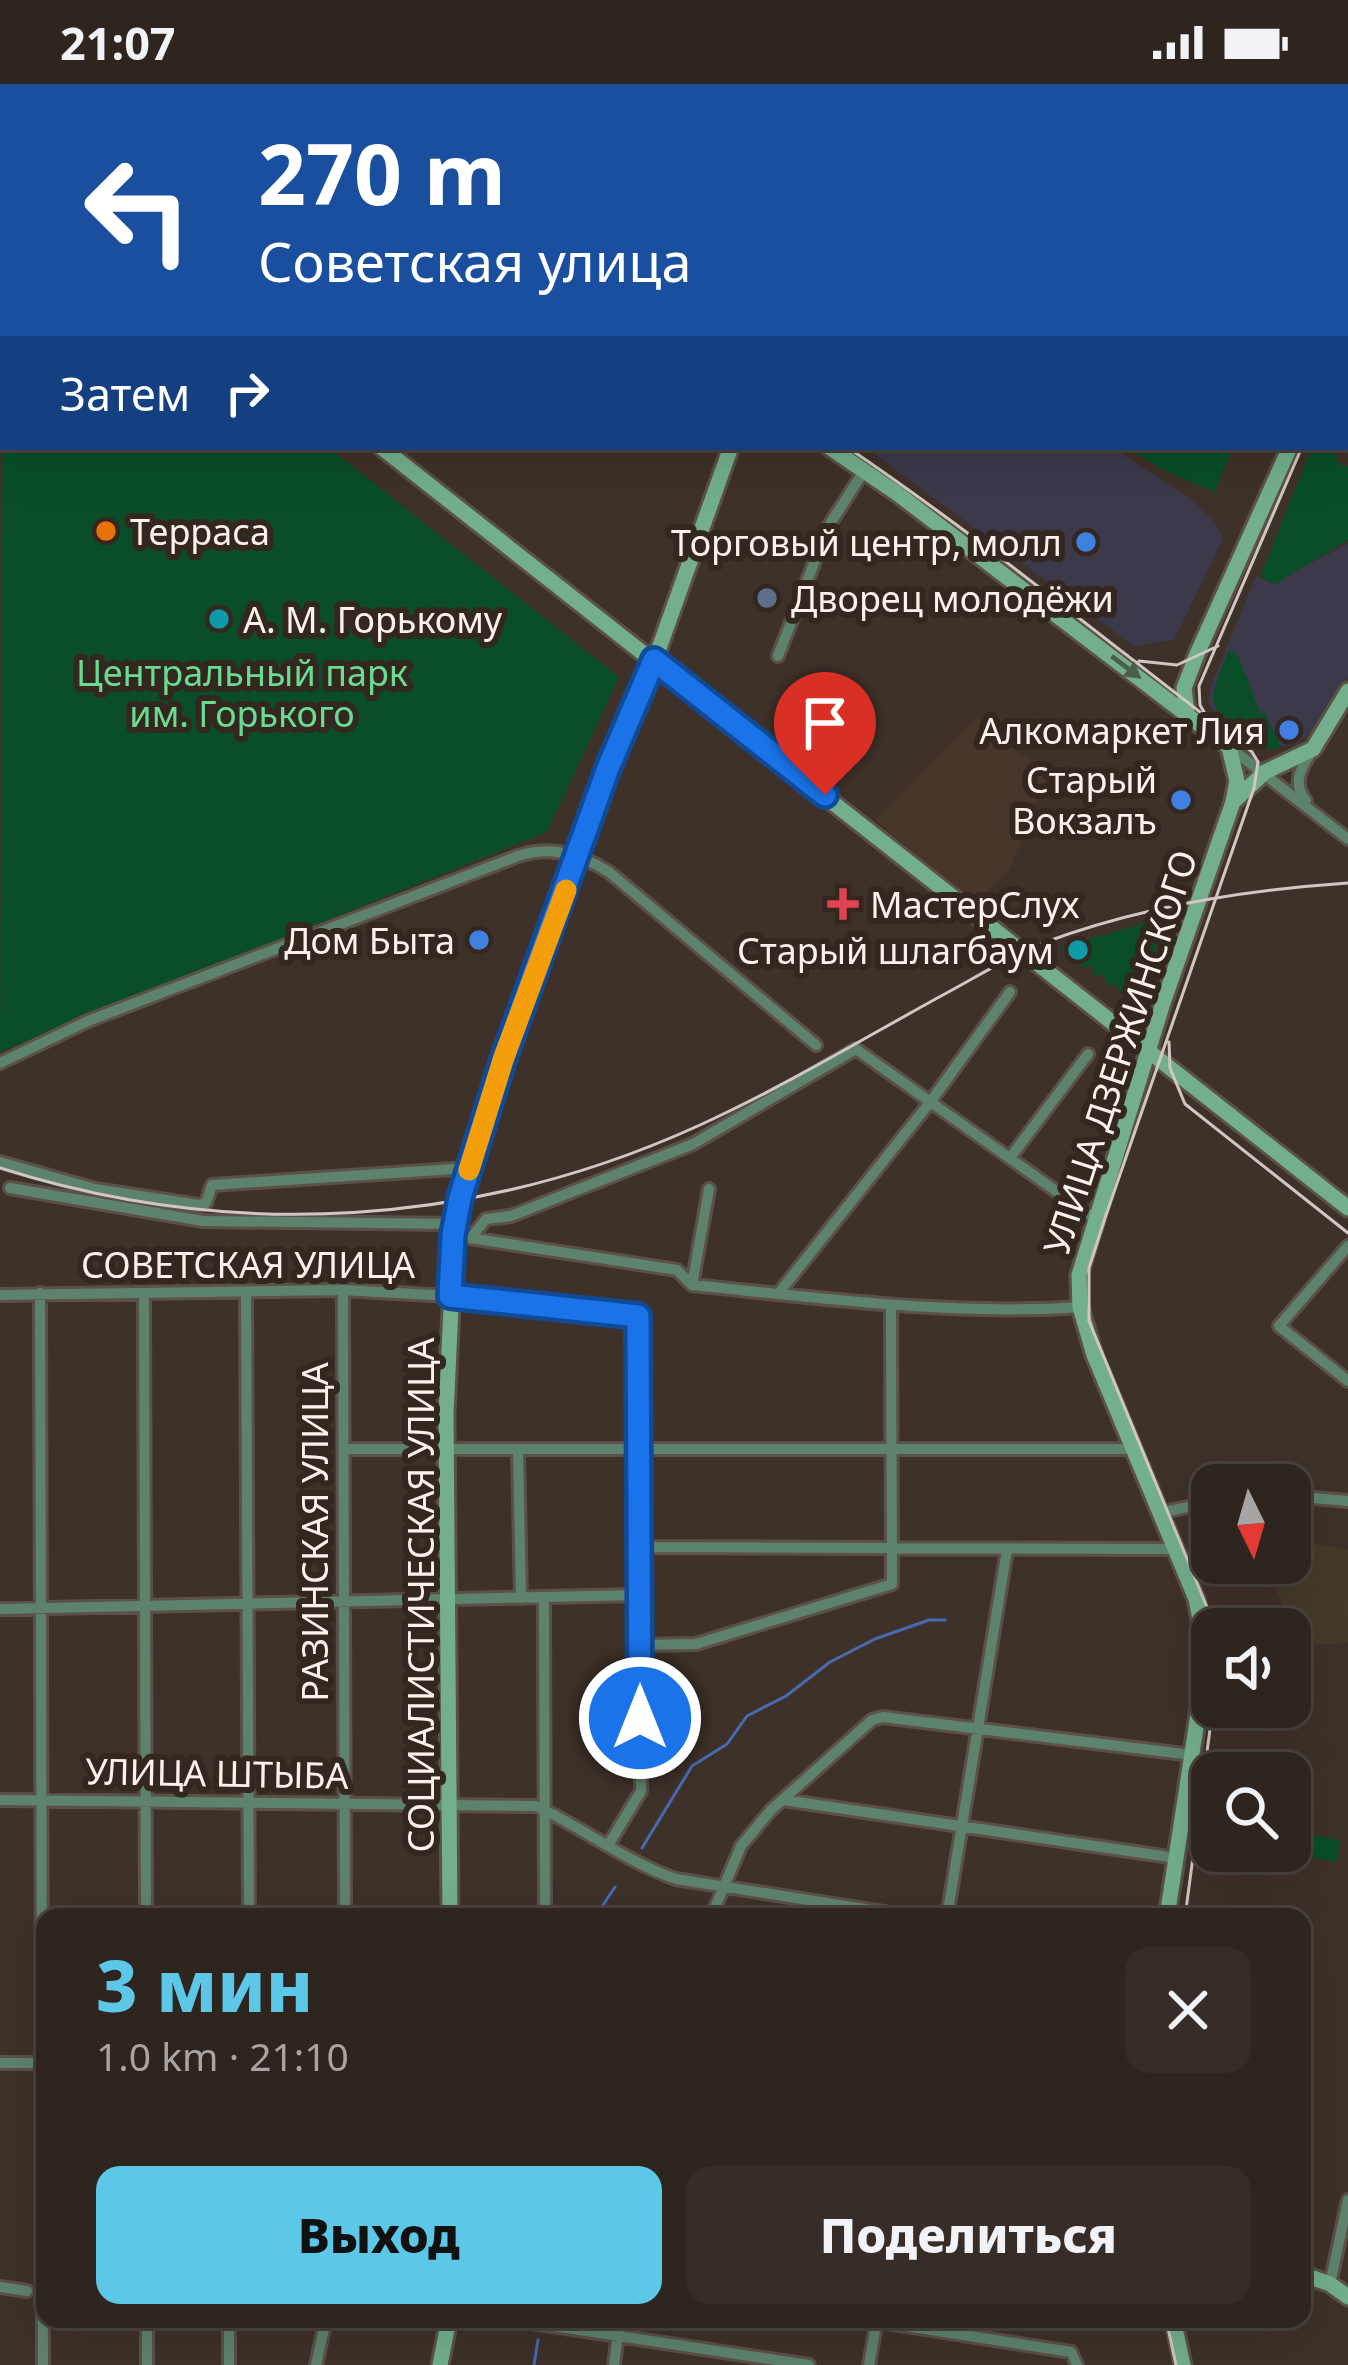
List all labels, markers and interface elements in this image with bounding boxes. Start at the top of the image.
text: 21:07 [60,12,176,73]
text: 270 m [258,115,506,230]
icon: left [60,132,216,288]
text: Советская улица [258,224,691,298]
icon: right [214,360,280,426]
text: Затем [60,363,190,424]
place label: Терраса [130,507,270,556]
marker: Терраса [93,518,119,544]
place label: Торговый центр, молл [671,518,1062,567]
marker: Торговый центр, молл [1073,529,1099,555]
place label: Дворец молодёжи [791,574,1114,623]
marker: Дворец молодёжи [754,585,780,611]
place label: А. М. Горькому [243,595,503,644]
marker: А. М. Горькому [206,606,232,632]
park label: Центральный парк им. Горького [76,648,408,738]
one-way arrow [1110,654,1142,678]
pin [774,672,876,795]
icon: arrive [792,690,858,756]
place label: Алкомаркет Лия [979,706,1265,755]
marker: Алкомаркет Лия [1276,717,1302,743]
place label: Старый Вокзалъ [1012,755,1157,845]
marker: Старый Вокзалъ [1168,787,1194,813]
street label: УЛИЦА ДЗЕРЖИНСКОГО [1031,844,1209,1260]
place label: МастерСлух [870,880,1080,929]
marker: МастерСлух [827,888,859,920]
place label: Дом Быта [284,916,455,965]
place label: Старый шлагбаум [737,926,1054,975]
marker: Дом Быта [466,927,492,953]
marker: Старый шлагбаум [1065,937,1091,963]
street label: СОВЕТСКАЯ УЛИЦА [81,1240,415,1289]
street label: СОЦИАЛИСТИЧЕСКАЯ УЛИЦА [396,1337,445,1853]
street label: РАЗИНСКАЯ УЛИЦА [290,1362,339,1702]
north arrow [1191,1464,1311,1584]
map controls [1191,1464,1311,1872]
button: sound [1191,1608,1311,1728]
position arrow [577,1655,703,1781]
street label: УЛИЦА ШТЫБА [85,1746,349,1800]
button: search [1191,1752,1311,1872]
text: 3 мин [96,1935,313,2033]
button: close [1125,1947,1251,2073]
text: 1.0 km · 21:10 [96,2029,349,2082]
button: Выход [96,2166,662,2304]
button: Поделиться [686,2166,1251,2304]

